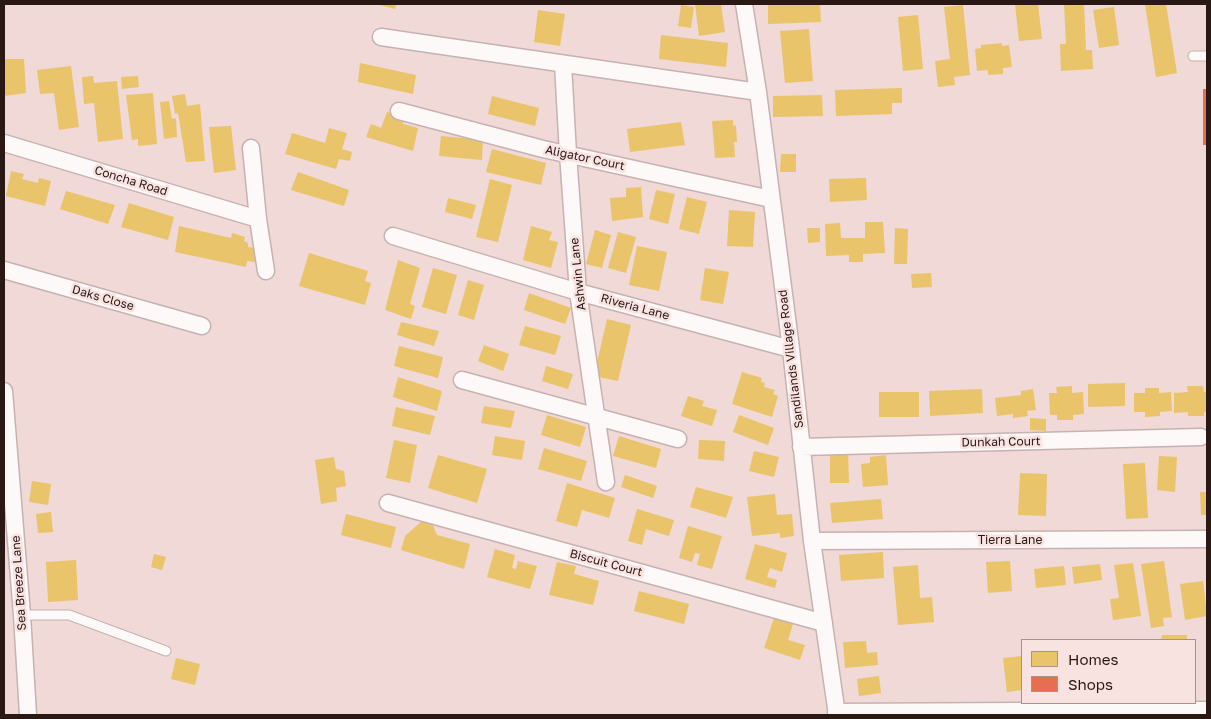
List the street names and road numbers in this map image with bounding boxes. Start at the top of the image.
street label: Aligator Court [544,143,626,173]
street label: Concha Road [93,163,169,199]
street label: Ashwin Lane [567,237,589,311]
street label: Daks Close [70,282,136,314]
street label: Sandilands Village Road [775,289,807,429]
street label: Riveria Lane [599,291,671,323]
street label: Dunkah Court [961,434,1041,450]
street label: Tierra Lane [978,533,1042,547]
street label: Sea Breeze Lane [9,535,29,631]
street label: Biscuit Court [568,546,644,580]

